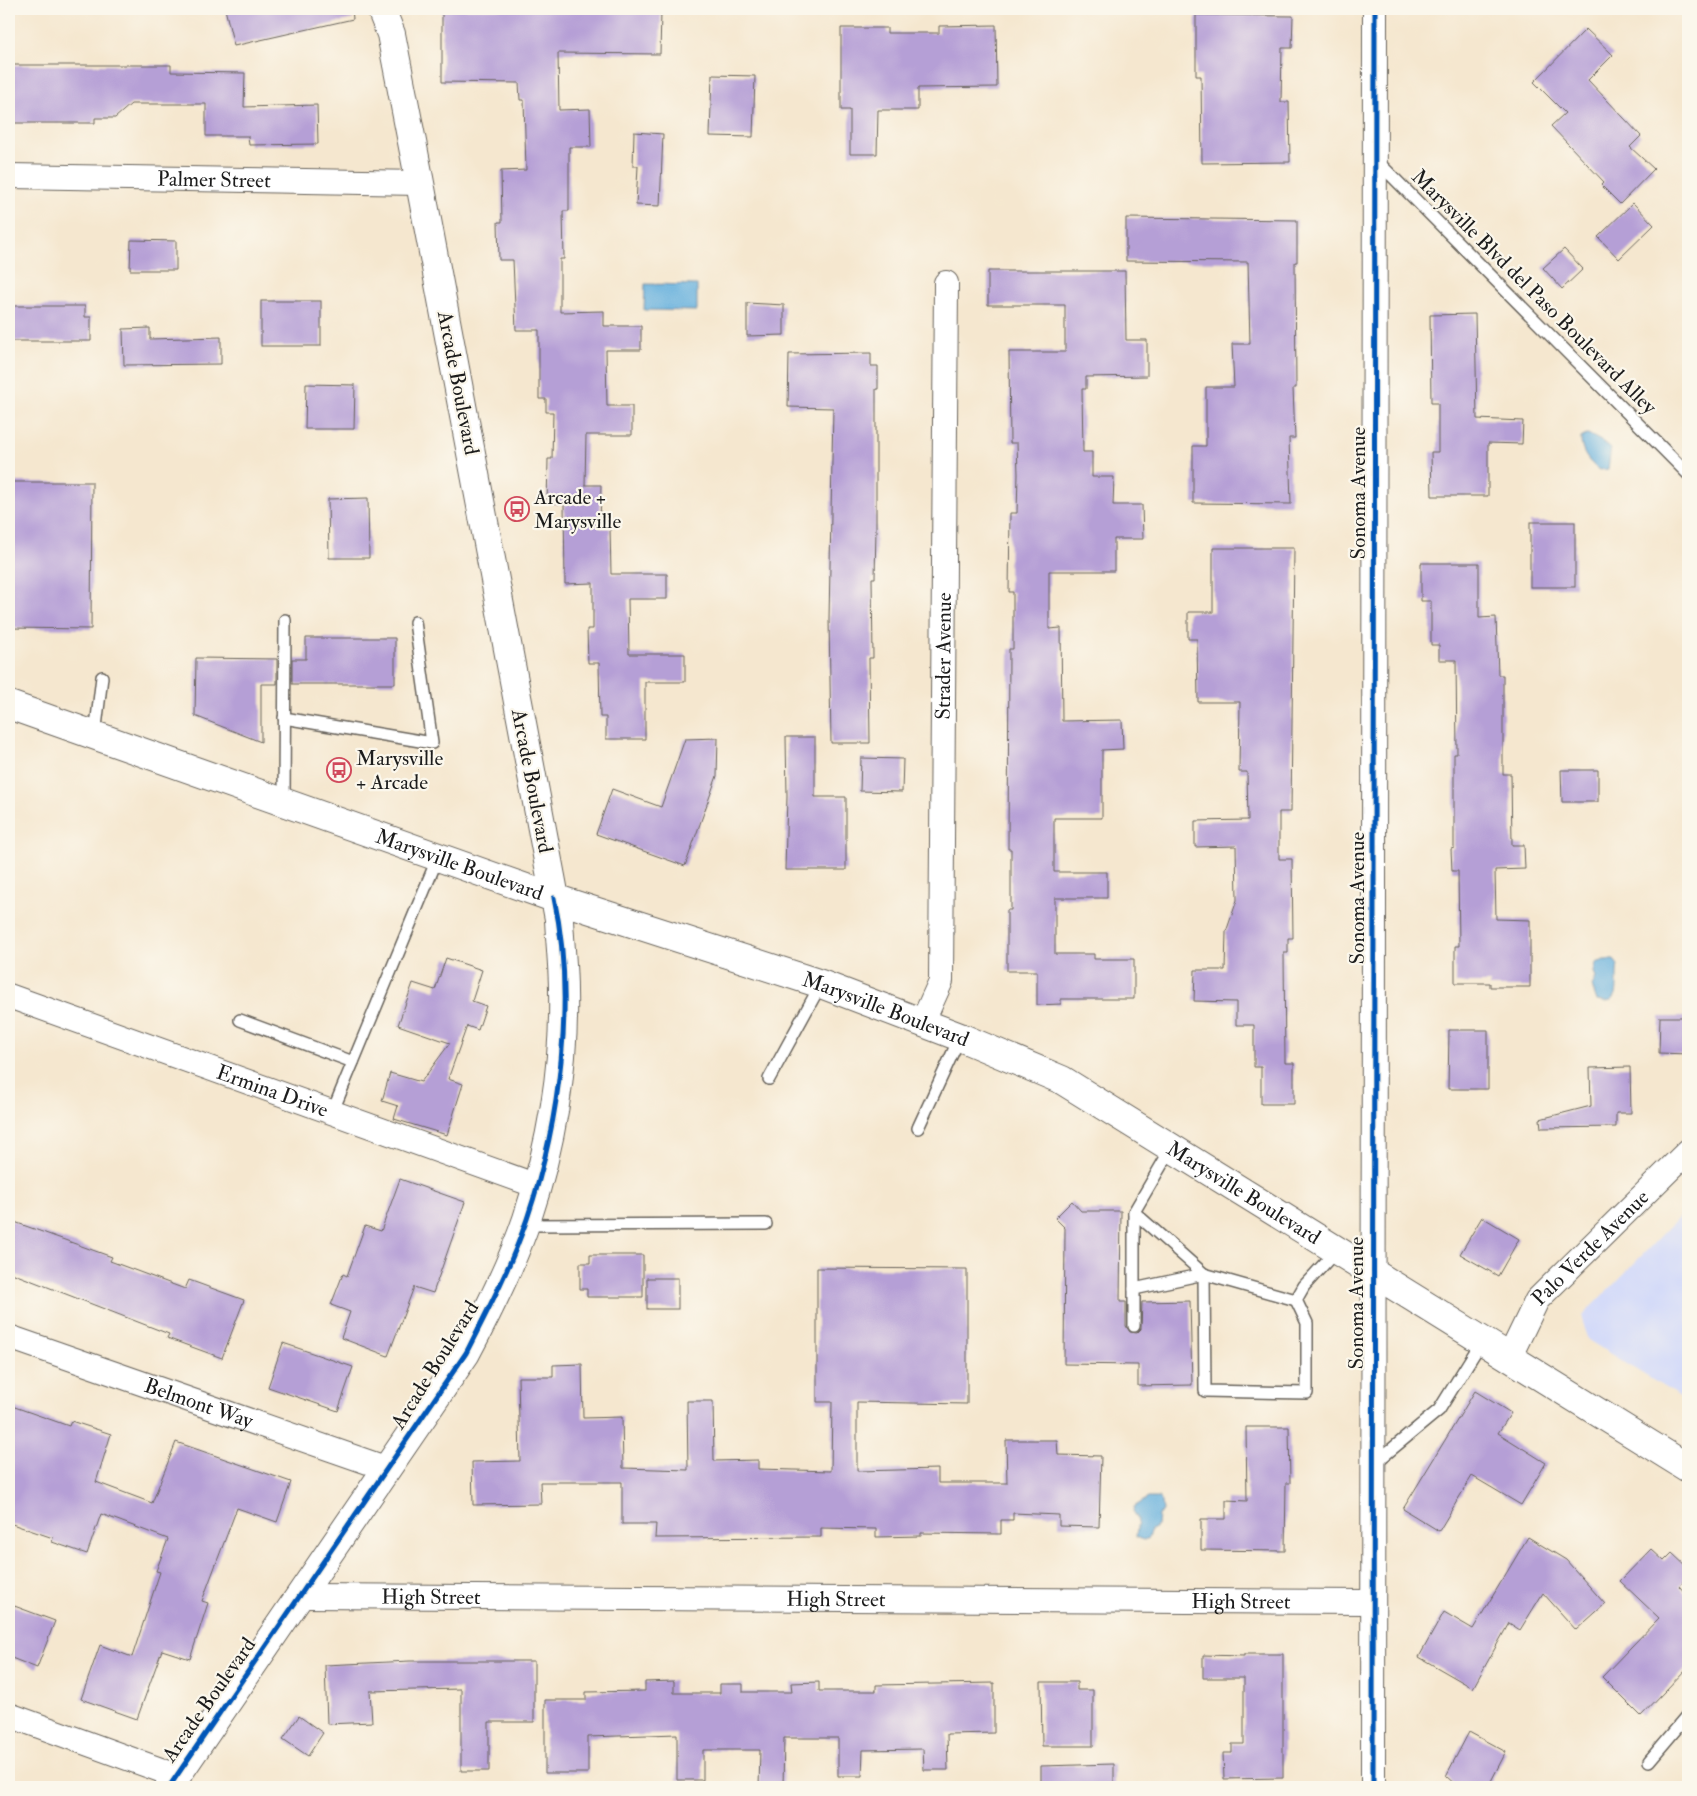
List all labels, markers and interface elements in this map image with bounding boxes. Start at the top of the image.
street label: Marysville Blvd del Paso Boulevard Alley [1406,164,1663,421]
street label: Palmer Street [157,165,271,194]
street label: Arcade Boulevard [431,308,485,458]
street label: Sonoma Avenue [1345,426,1372,559]
place label: Arcade + Marysville [533,484,621,535]
bus stop icon: Arcade + Marysville [504,496,530,522]
street label: Strader Avenue [929,592,957,720]
street label: Arcade Boulevard [505,706,559,856]
place label: Marysville + Arcade [356,745,443,796]
bus stop icon: Marysville + Arcade [326,757,352,783]
street label: Marysville Boulevard [372,822,548,907]
street label: Sonoma Avenue [1344,831,1371,964]
street label: Marysville Boulevard [799,965,974,1053]
street label: Ermina Drive [213,1058,332,1123]
street label: Marysville Boulevard [1162,1135,1326,1251]
street label: Palo Verde Avenue [1526,1184,1655,1311]
street label: Sonoma Avenue [1343,1236,1370,1369]
street label: Arcade Boulevard [384,1295,486,1435]
street label: Belmont Way [141,1372,258,1435]
street label: High Street [381,1583,481,1611]
street label: High Street [786,1585,886,1613]
street label: High Street [1191,1587,1291,1615]
street label: Arcade Boulevard [155,1632,262,1768]

